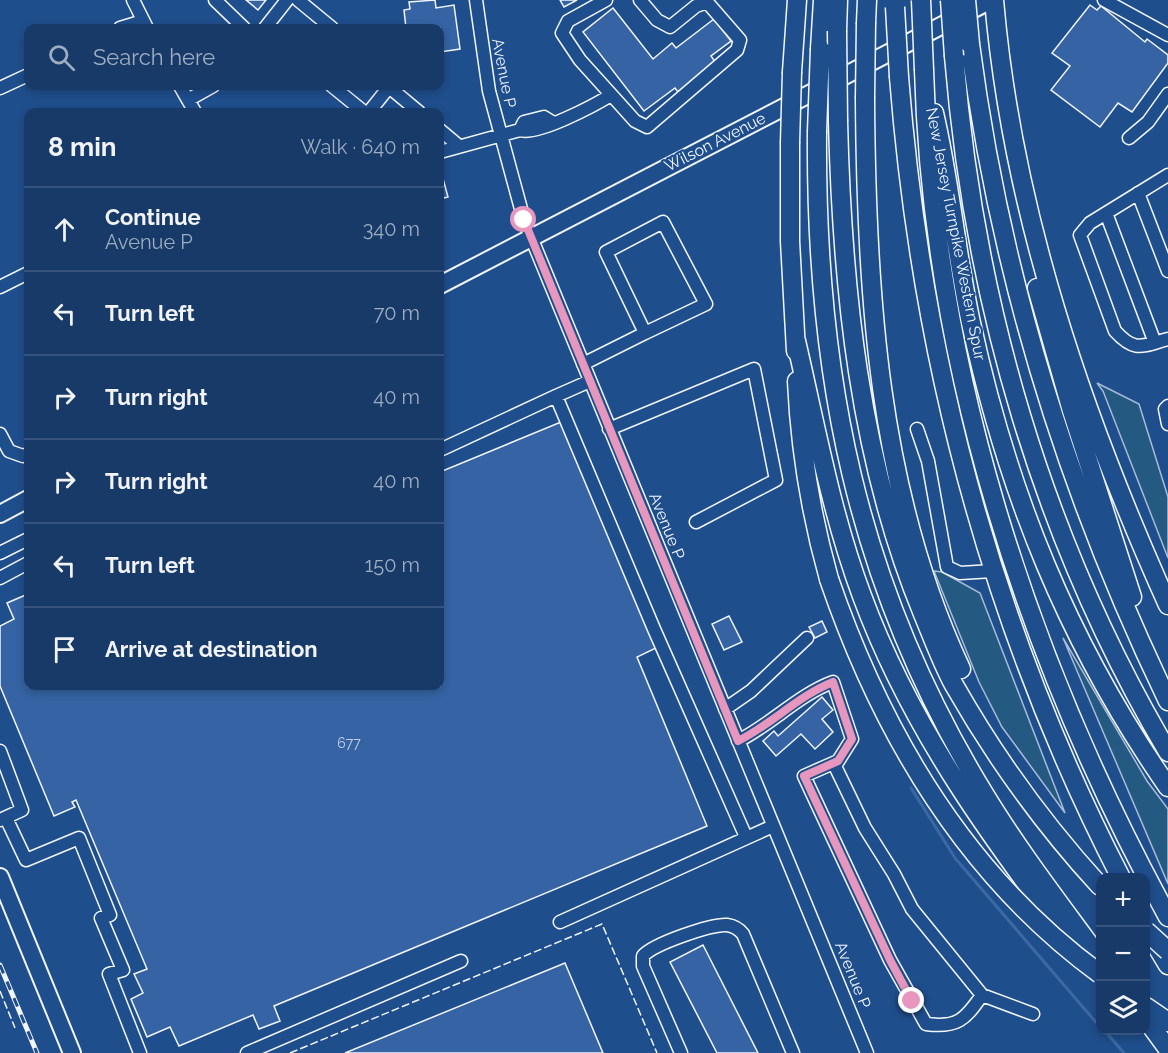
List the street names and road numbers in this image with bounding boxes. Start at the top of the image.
street label: Avenue P [488,37,520,109]
street label: New Jersey Turnpike Western Spur [922,106,990,362]
street label: Wilson Avenue [661,108,769,176]
street label: Avenue P [645,490,689,562]
street label: Avenue P [831,939,875,1011]

